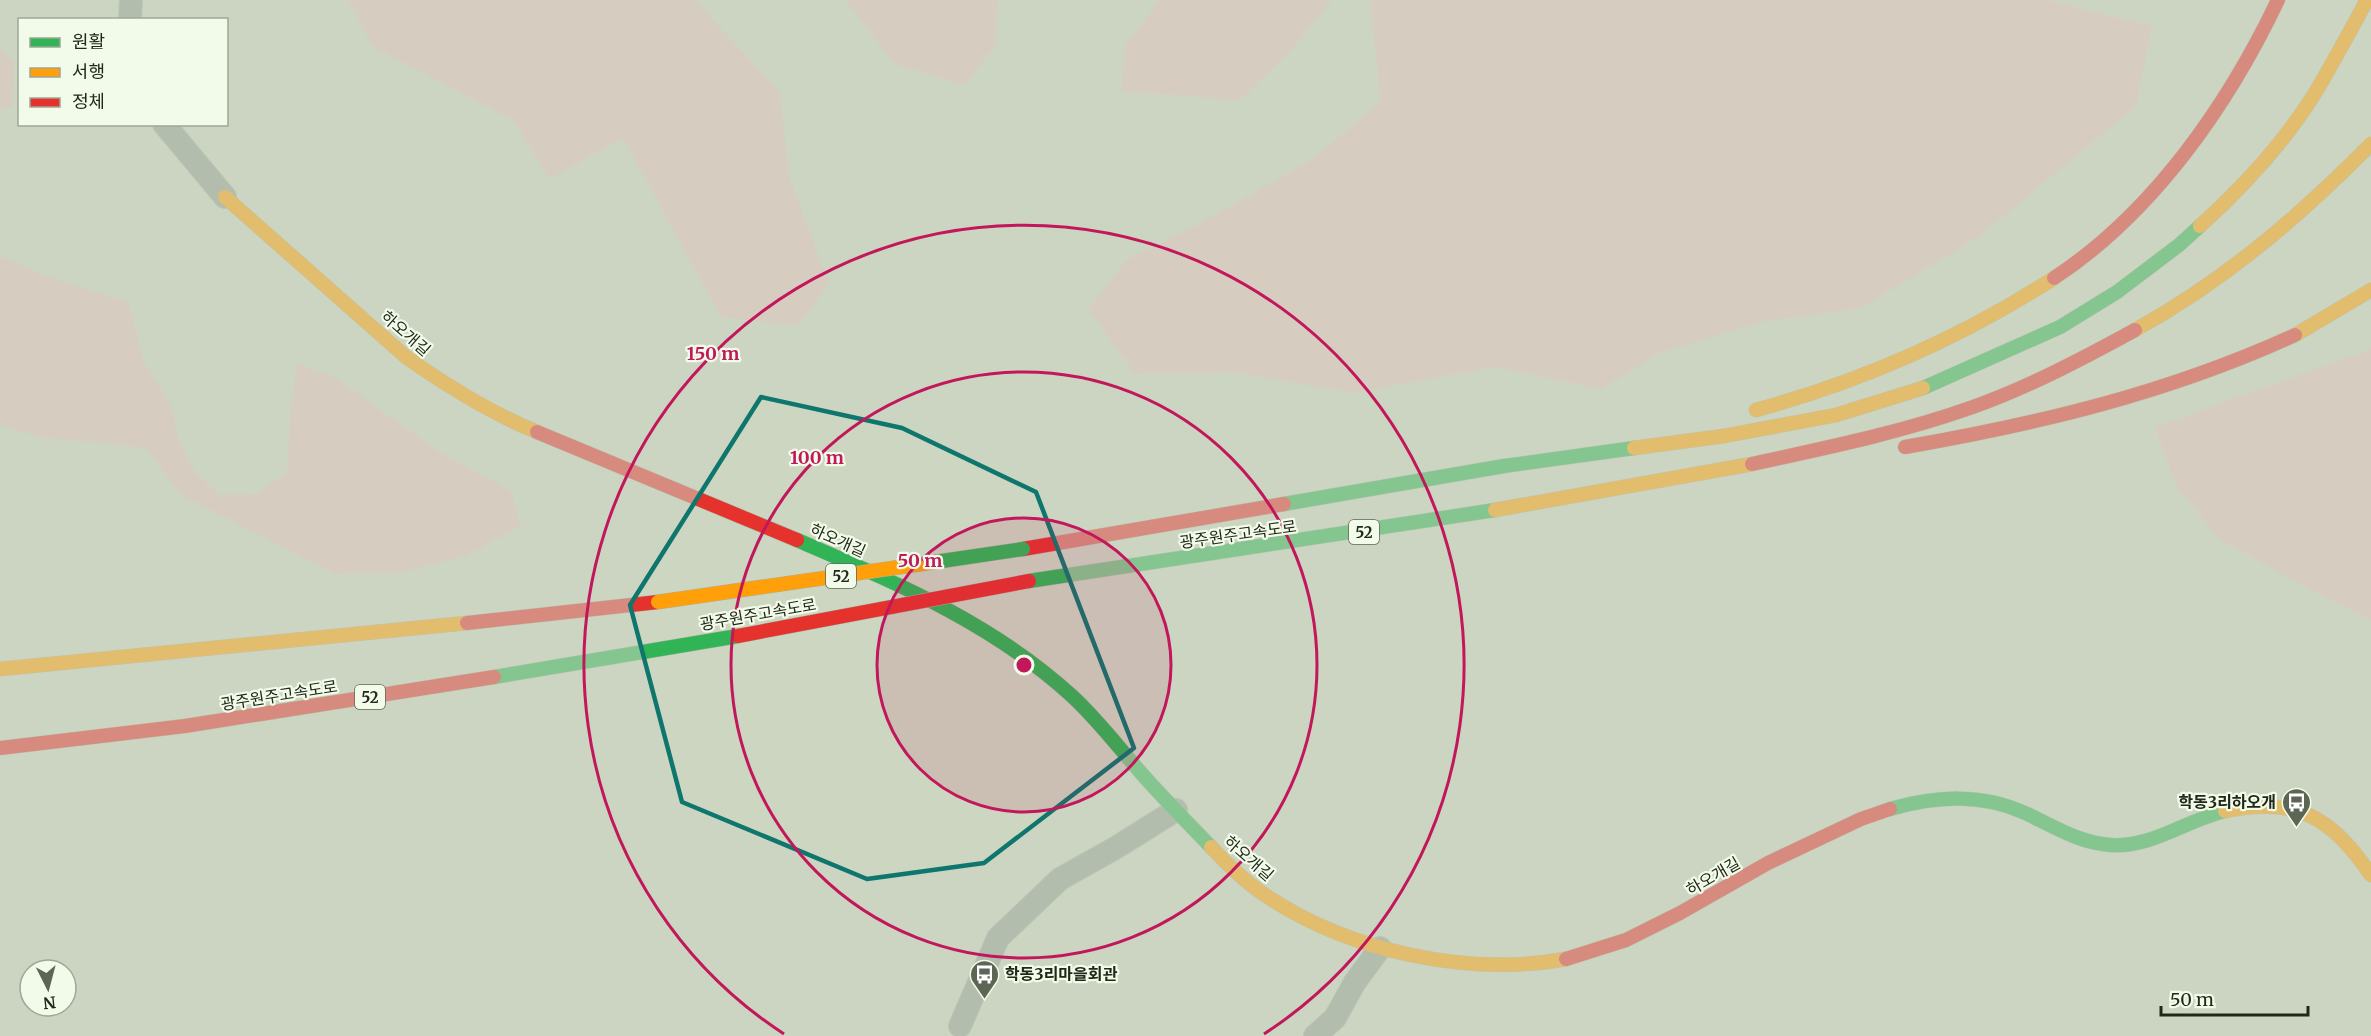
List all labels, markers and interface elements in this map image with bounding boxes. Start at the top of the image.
legend [18,18,228,126]
text: 원활 [72,30,105,53]
text: 서행 [72,60,105,83]
text: 정체 [72,90,105,113]
street label: 하오개길 [377,306,435,360]
text: 150 m [687,342,739,365]
text: 100 m [790,446,844,469]
street label: 광주원주고속도로 [1178,516,1298,552]
street label: 하오개길 [807,519,869,561]
road number: 52 [1349,520,1379,544]
text: 50 m [898,549,942,572]
road number: 52 [826,564,856,588]
street label: 광주원주고속도로 [698,594,818,634]
centre of rings [1014,655,1034,675]
street label: 광주원주고속도로 [219,676,339,714]
road number: 52 [355,685,385,709]
bus stop icon: 학동3리하오개 [2281,786,2313,828]
place label: 학동3리하오개 [2179,792,2276,812]
street label: 하오개길 [1220,831,1278,885]
street label: 하오개길 [1682,853,1744,899]
north arrow [18,958,78,1018]
bus stop icon: 학동3리마을회관 [968,958,1000,1000]
place label: 학동3리마을회관 [1005,964,1117,984]
scale bar [2161,979,2308,1017]
text: 50 m [2170,988,2214,1011]
text: N [42,992,57,1014]

